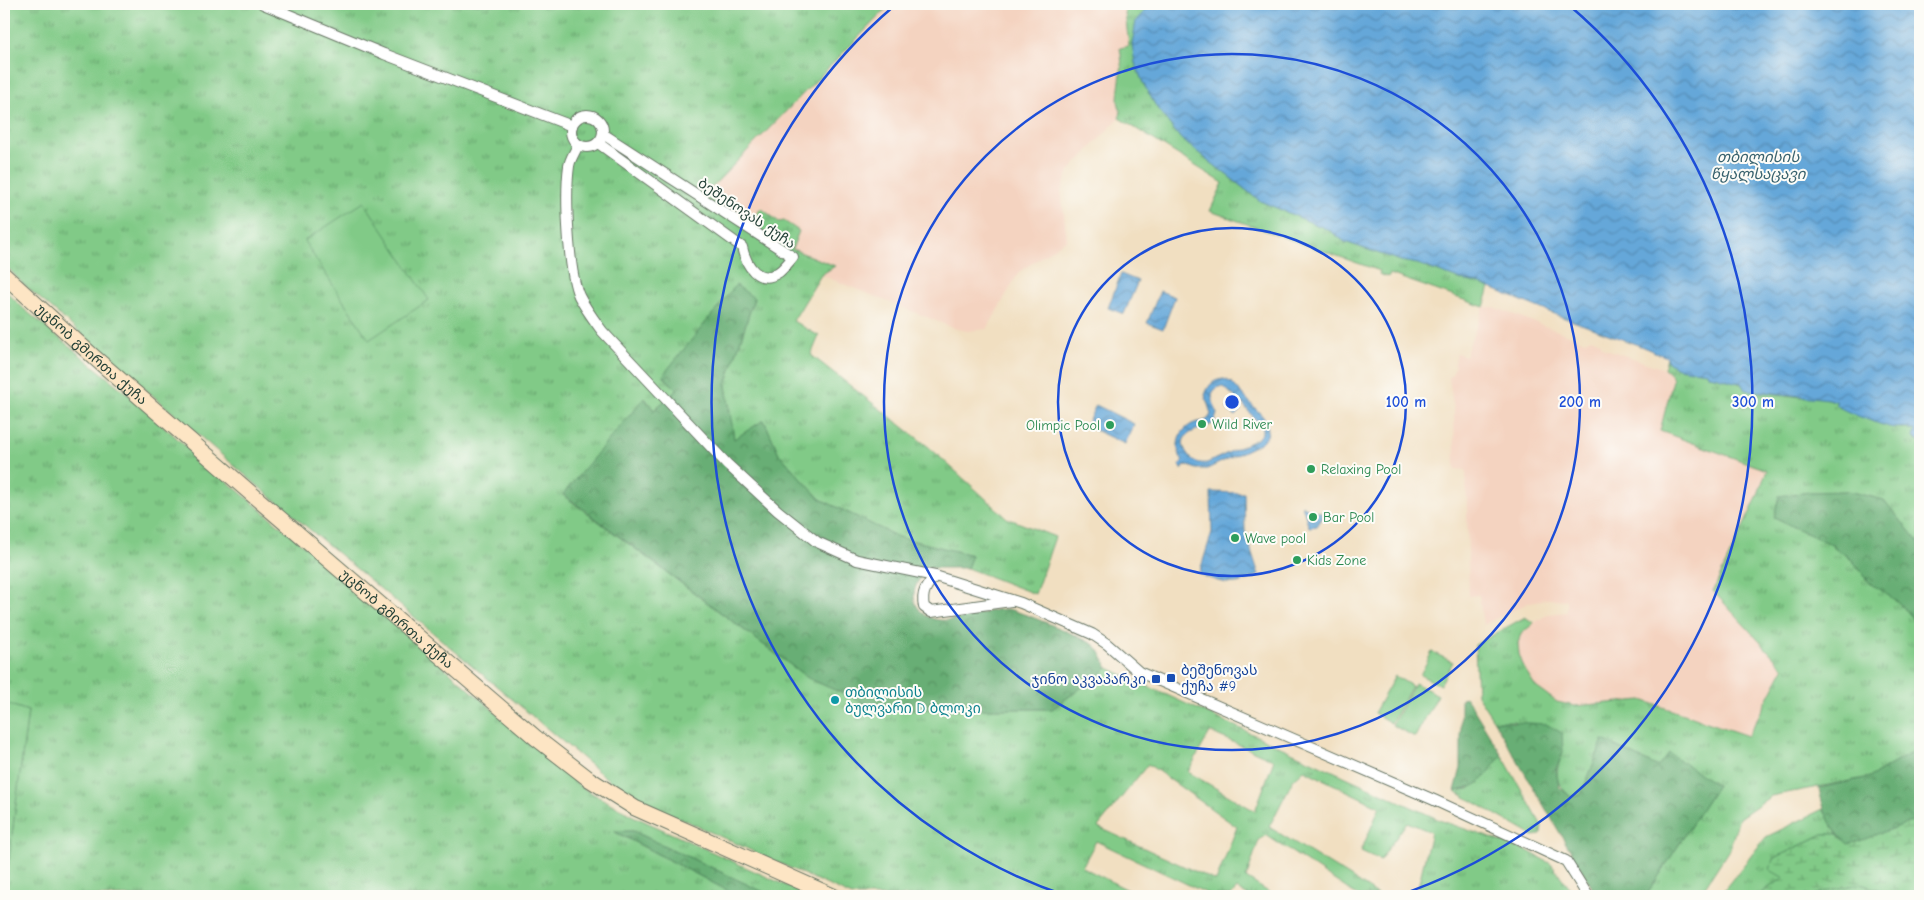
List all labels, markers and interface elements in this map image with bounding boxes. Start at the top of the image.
water label: თბილისის წყალსაცავი [1711,148,1807,183]
street label: ბეშენოვას ქუჩა [695,175,799,252]
street label: უცნობ გმირთა ქუჩა [32,300,151,409]
centre of rings [1223,393,1241,411]
text: 100 m [1386,393,1426,411]
text: 200 m [1559,393,1601,411]
text: 300 m [1732,393,1774,411]
place label: Wild River [1212,416,1273,433]
place label: Olimpic Pool [1026,417,1100,434]
marker: Wild River [1196,418,1208,430]
marker: Olimpic Pool [1104,419,1116,431]
place label: Relaxing Pool [1321,461,1401,478]
marker: Relaxing Pool [1305,463,1317,475]
place label: Bar Pool [1323,509,1374,526]
marker: Bar Pool [1307,511,1319,523]
place label: Wave pool [1245,530,1306,547]
marker: Wave pool [1229,532,1241,544]
place label: Kids Zone [1307,552,1366,569]
marker: Kids Zone [1291,554,1303,566]
street label: უცნობ გმირთა ქუჩა [336,566,457,672]
place label: ბეშენოვას ქუჩა #9 [1181,662,1257,695]
place label: ჯინო აკვაპარკი [1032,671,1146,688]
marker: ბეშენოვას ქუჩა #9 [1165,672,1177,684]
marker: ჯინო აკვაპარკი [1150,673,1162,685]
place label: თბილისის ბულვარი D ბლოკი [845,684,981,717]
marker: თბილისის ბულვარი D ბლოკი [829,694,841,706]

